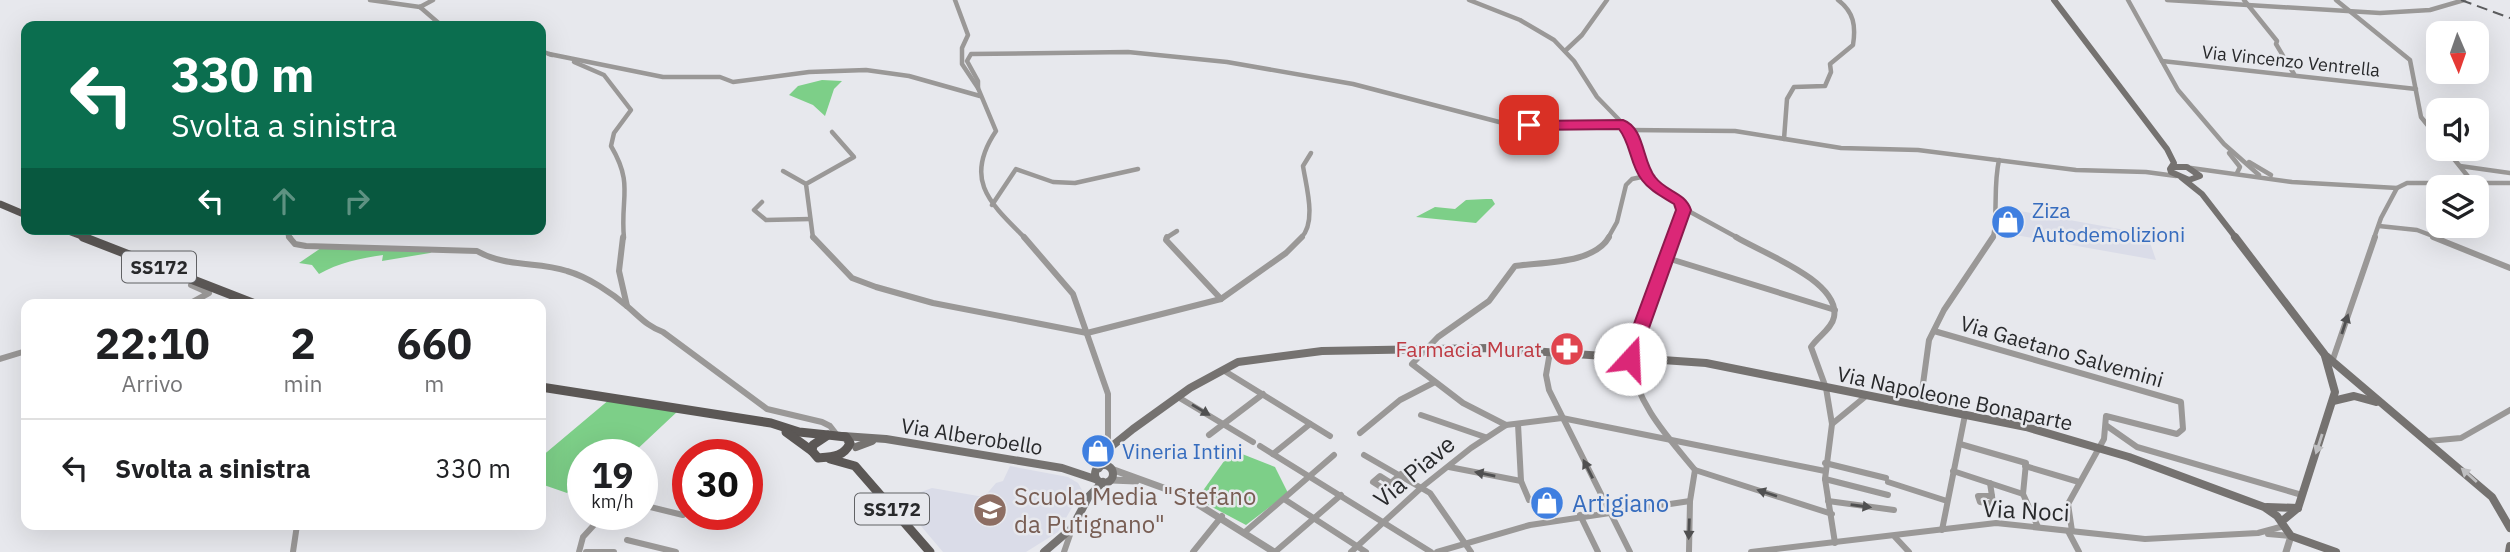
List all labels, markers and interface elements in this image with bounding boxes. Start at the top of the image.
north arrow [2426,21,2488,84]
map controls [2426,21,2489,238]
street label: Via Vincenzo Ventrella [2201,40,2382,82]
text: 330 m [171,42,315,105]
icon: left [56,49,147,140]
pin [1499,95,1559,155]
button: sound [2426,98,2489,161]
text: Svolta a sinistra [171,104,397,146]
icon: arrive [1510,106,1548,144]
button: layers [2426,175,2489,238]
icon: left [192,182,230,220]
icon: ahead [265,182,303,220]
icon: right [338,182,376,220]
place label: Ziza Autodemolizioni [2032,196,2185,248]
shop icon: Ziza Autodemolizioni [1989,203,2027,241]
road number: SS172 [122,252,196,282]
street label: Via Gaetano Salvemini [1957,309,2167,393]
one-way arrow [2340,313,2351,334]
text: 22:10 [95,316,210,371]
text: 2 [290,316,316,371]
text: 660 [396,316,472,371]
position arrow [1593,322,1667,396]
pharmacy icon: Farmacia Murat [1548,330,1586,368]
place label: Farmacia Murat [1395,335,1542,363]
street label: Via Napoleone Bonaparte [1835,359,2075,437]
text: Arrivo [122,368,183,398]
text: min [284,368,322,398]
text: m [424,368,444,398]
one-way arrow [1191,404,1211,416]
street label: Via Alberobello [899,411,1045,461]
street label: Via Piave [1367,428,1461,514]
shop icon: Vineria Intini [1079,432,1117,470]
one-way arrow [2313,434,2324,455]
place label: Vineria Intini [1122,437,1243,465]
speed limit sign: 30 [672,439,763,530]
icon: left [56,449,94,487]
text: Svolta a sinistra [115,451,311,485]
text: 330 m [435,451,511,485]
text: 19 [591,452,634,498]
one-way arrow [1583,459,1594,479]
one-way arrow [1474,468,1496,479]
one-way arrow [2461,468,2478,484]
place label: Scuola Media "Stefano da Putignano" [1014,480,1256,540]
shop icon: Artigiano [1528,484,1566,522]
place label: Artigiano [1572,487,1669,519]
one-way arrow [1756,488,1777,498]
text: km/h [591,490,634,513]
school or university icon: Scuola Media "Stefano da Putignano" [971,491,1009,529]
street label: Via Noci [1981,492,2071,528]
road number: SS172 [855,494,929,524]
one-way arrow [1850,500,1872,511]
one-way arrow [1683,518,1694,540]

